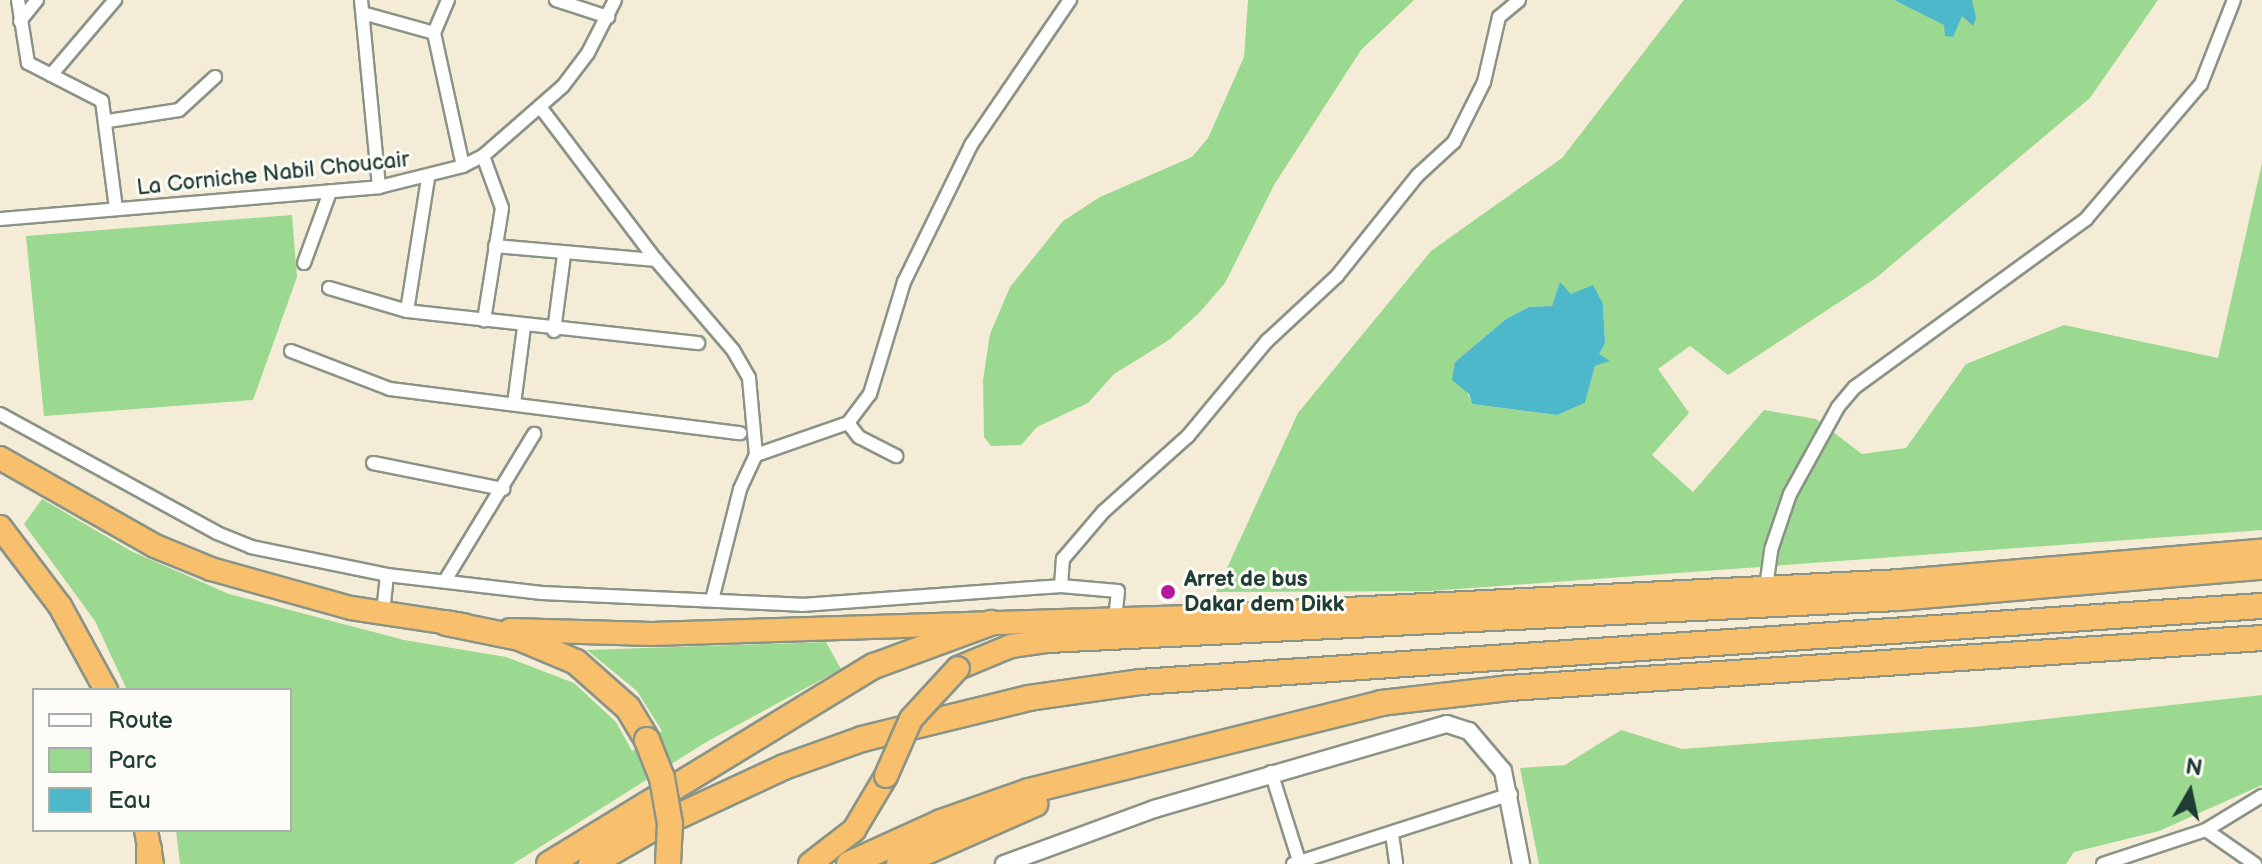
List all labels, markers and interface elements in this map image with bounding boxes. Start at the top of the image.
street label: La Corniche Nabil Choucair [135,147,411,201]
place label: Arret de bus Dakar dem Dikk [1184,566,1344,618]
marker: Arret de bus Dakar dem Dikk [1159,583,1177,601]
legend [32,688,292,832]
text: Route [108,706,173,735]
text: Parc [108,746,157,775]
north arrow [2150,752,2230,832]
text: N [2184,753,2204,782]
text: Eau [108,786,151,815]

